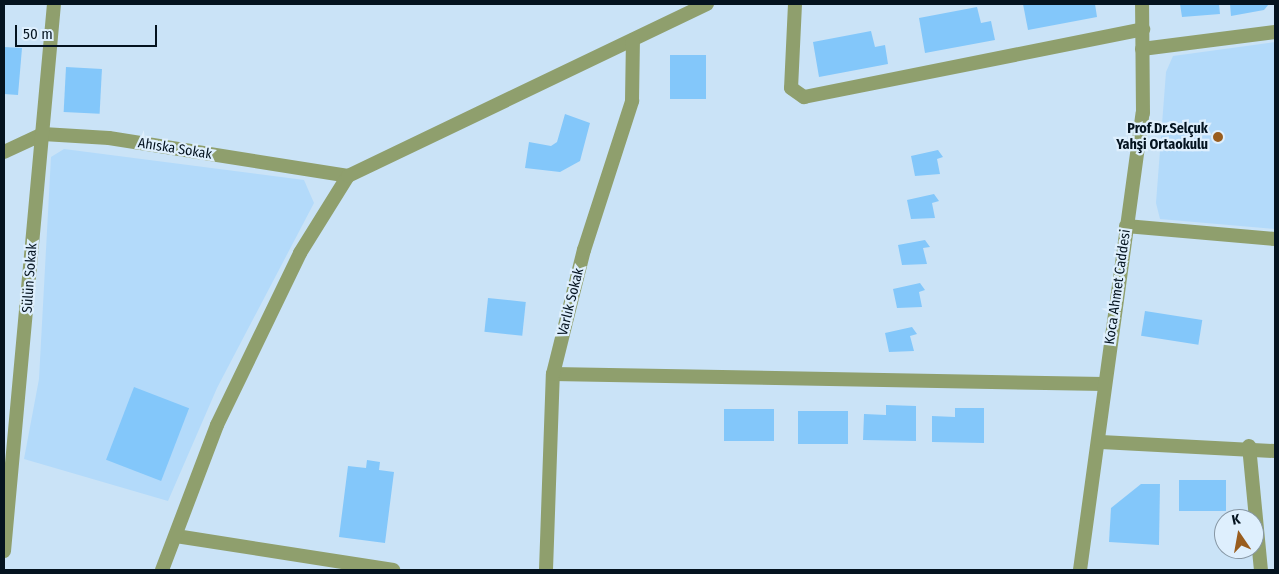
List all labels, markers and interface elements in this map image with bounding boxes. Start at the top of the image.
scale bar [18,15,160,47]
text: 50 m [23,25,53,43]
place label: Prof.Dr.Selçuk Yahşi Ortaokulu [1116,121,1208,154]
marker: Prof.Dr.Selçuk Yahşi Ortaokulu [1212,131,1224,143]
street label: Ahıska Sokak [137,135,213,163]
street label: Koca Ahmet Caddesi [1102,228,1134,346]
street label: Sülün Sokak [19,243,41,313]
street label: Varlık Sokak [554,266,588,338]
north arrow [1214,509,1264,559]
text: K [1230,511,1242,529]

